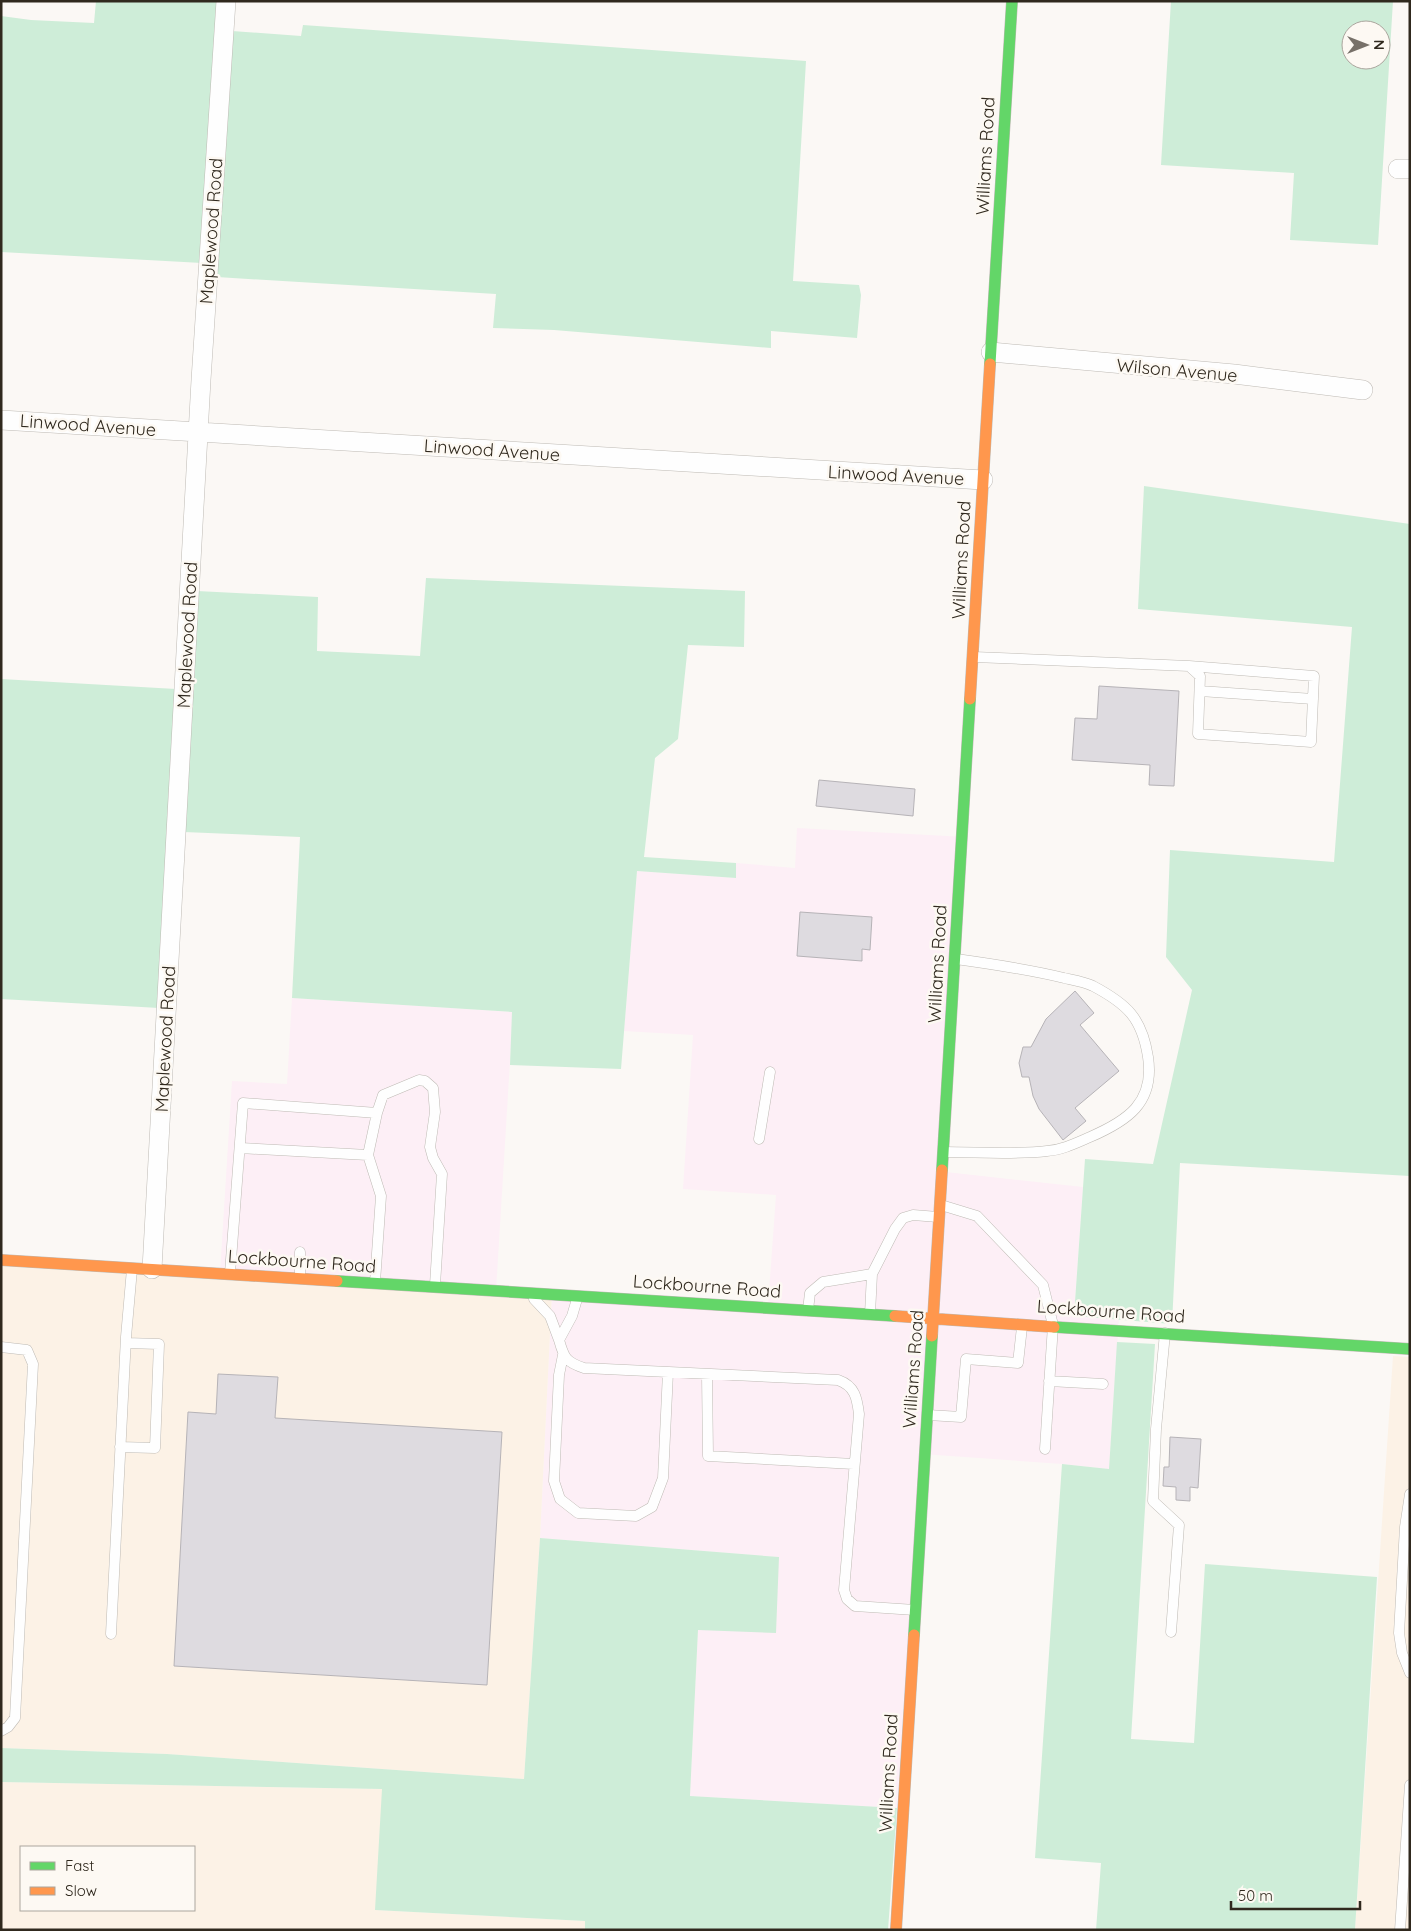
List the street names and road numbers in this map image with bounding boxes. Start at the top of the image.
street label: Williams Road [970,96,1000,216]
street label: Maplewood Road [194,157,228,305]
street label: Wilson Avenue [1115,353,1239,387]
street label: Linwood Avenue [19,409,157,441]
street label: Linwood Avenue [423,434,561,466]
street label: Linwood Avenue [827,460,965,490]
street label: Williams Road [946,500,976,620]
street label: Maplewood Road [172,561,202,709]
street label: Williams Road [922,904,952,1024]
street label: Maplewood Road [150,965,180,1113]
street label: Lockbourne Road [227,1244,377,1278]
street label: Lockbourne Road [632,1269,782,1303]
street label: Lockbourne Road [1036,1294,1186,1328]
street label: Williams Road [897,1309,929,1429]
street label: Williams Road [873,1713,903,1833]

